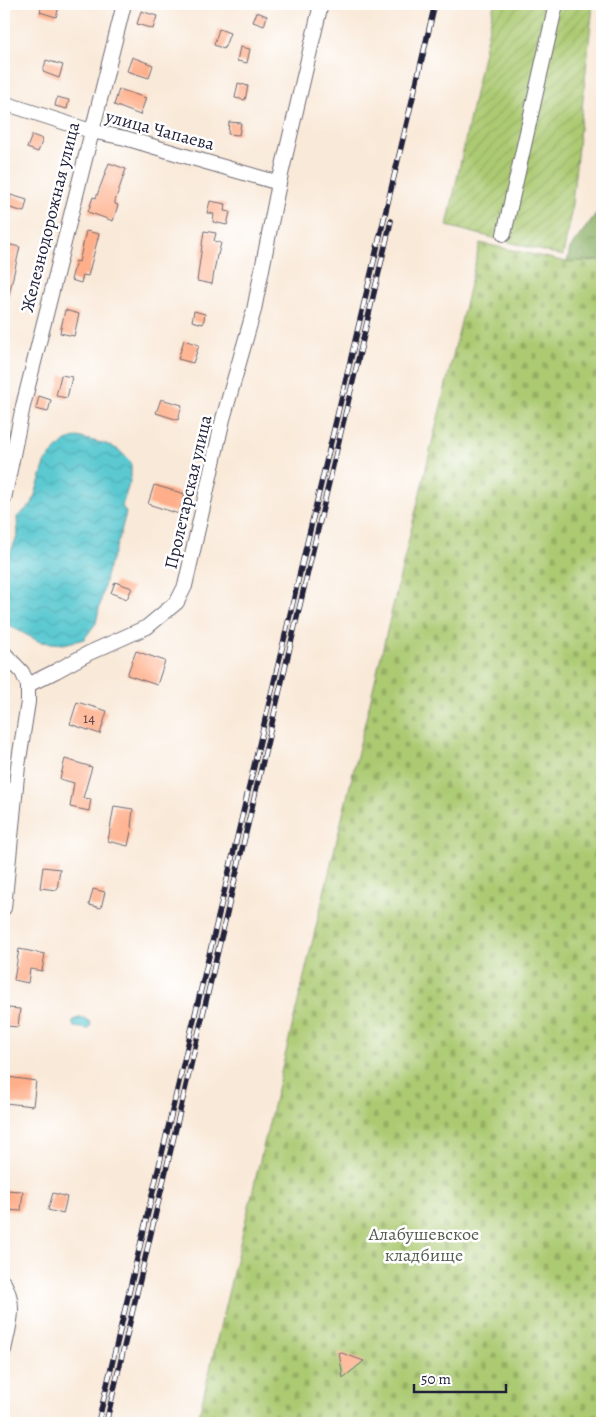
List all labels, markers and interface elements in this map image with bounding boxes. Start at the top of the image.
street label: улица Чапаева [102,104,218,156]
street label: Железнодорожная улица [15,119,85,315]
street label: Пролетарская улица [159,412,218,571]
house number: 14 [83,708,95,728]
park label: Алабушевское кладбище [368,1222,479,1267]
scale bar [414,1362,506,1394]
text: 50 m [421,1369,451,1389]

